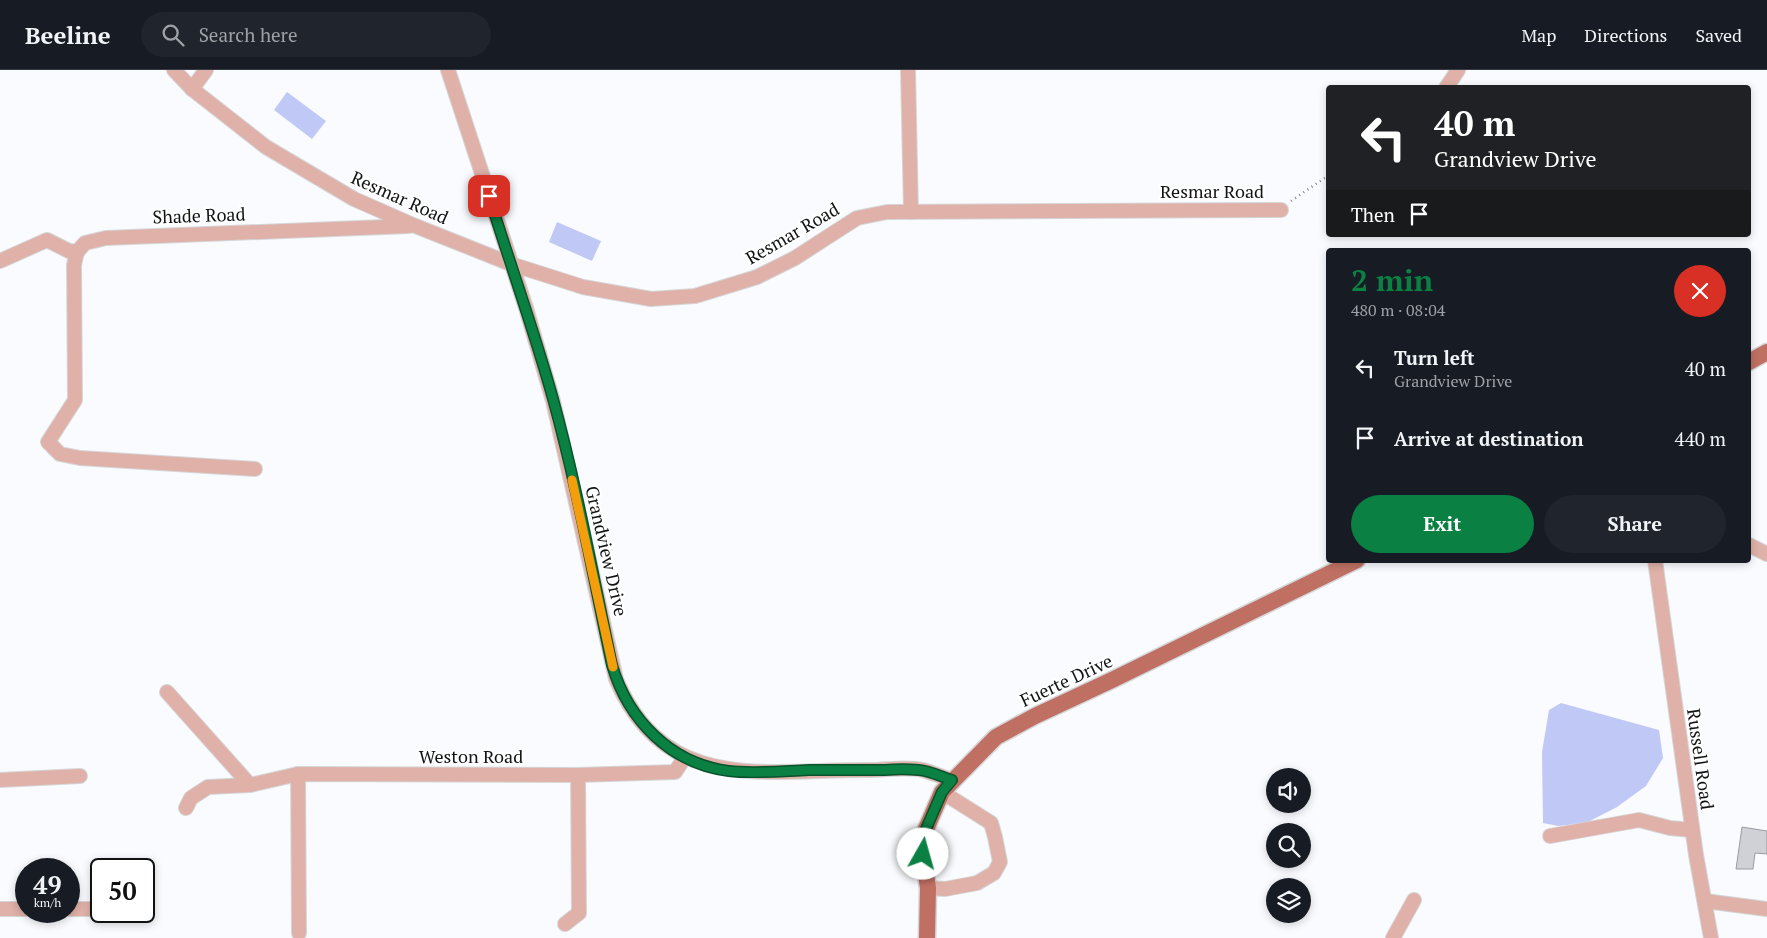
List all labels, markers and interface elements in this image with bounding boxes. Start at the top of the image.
search box [141,12,491,57]
text: Beeline [25,19,111,51]
icon: search [159,21,187,49]
text: Search here [199,22,297,47]
text: Map [1521,23,1556,47]
text: Directions [1584,23,1667,47]
text: Saved [1695,23,1742,47]
text: 40 m [1434,100,1515,146]
icon: left [1351,105,1416,170]
text: Grandview Drive [1434,144,1597,173]
street label: Resmar Road [348,165,452,229]
pin [468,175,510,217]
street label: Resmar Road [1160,179,1264,203]
icon: arrive [475,182,503,210]
street label: Resmar Road [741,197,843,269]
icon: arrive [1405,200,1433,228]
street label: Shade Road [152,201,246,229]
text: Then [1351,202,1395,227]
text: 2 min [1351,260,1433,300]
button: close [1674,265,1726,317]
text: 480 m · 08:04 [1351,299,1445,321]
text: Turn left [1394,345,1475,370]
icon: left [1351,354,1379,382]
text: 40 m [1685,356,1726,381]
text: Grandview Drive [1394,370,1512,392]
icon: arrive [1351,424,1379,452]
text: Arrive at destination [1394,426,1583,451]
text: 440 m [1675,426,1726,451]
street label: Grandview Drive [580,483,634,619]
button: Exit [1351,495,1534,553]
button: Share [1544,495,1726,553]
street label: Fuerte Drive [1016,648,1116,712]
street label: Russell Road [1682,707,1720,811]
street label: Weston Road [419,744,523,768]
map controls [1266,768,1311,923]
button: sound [1266,768,1311,813]
button: search [1266,823,1311,868]
position arrow [896,827,948,879]
speed limit sign: 50 [90,858,155,923]
text: 49 [33,868,62,901]
button: layers [1266,878,1311,923]
text: km/h [34,895,61,910]

